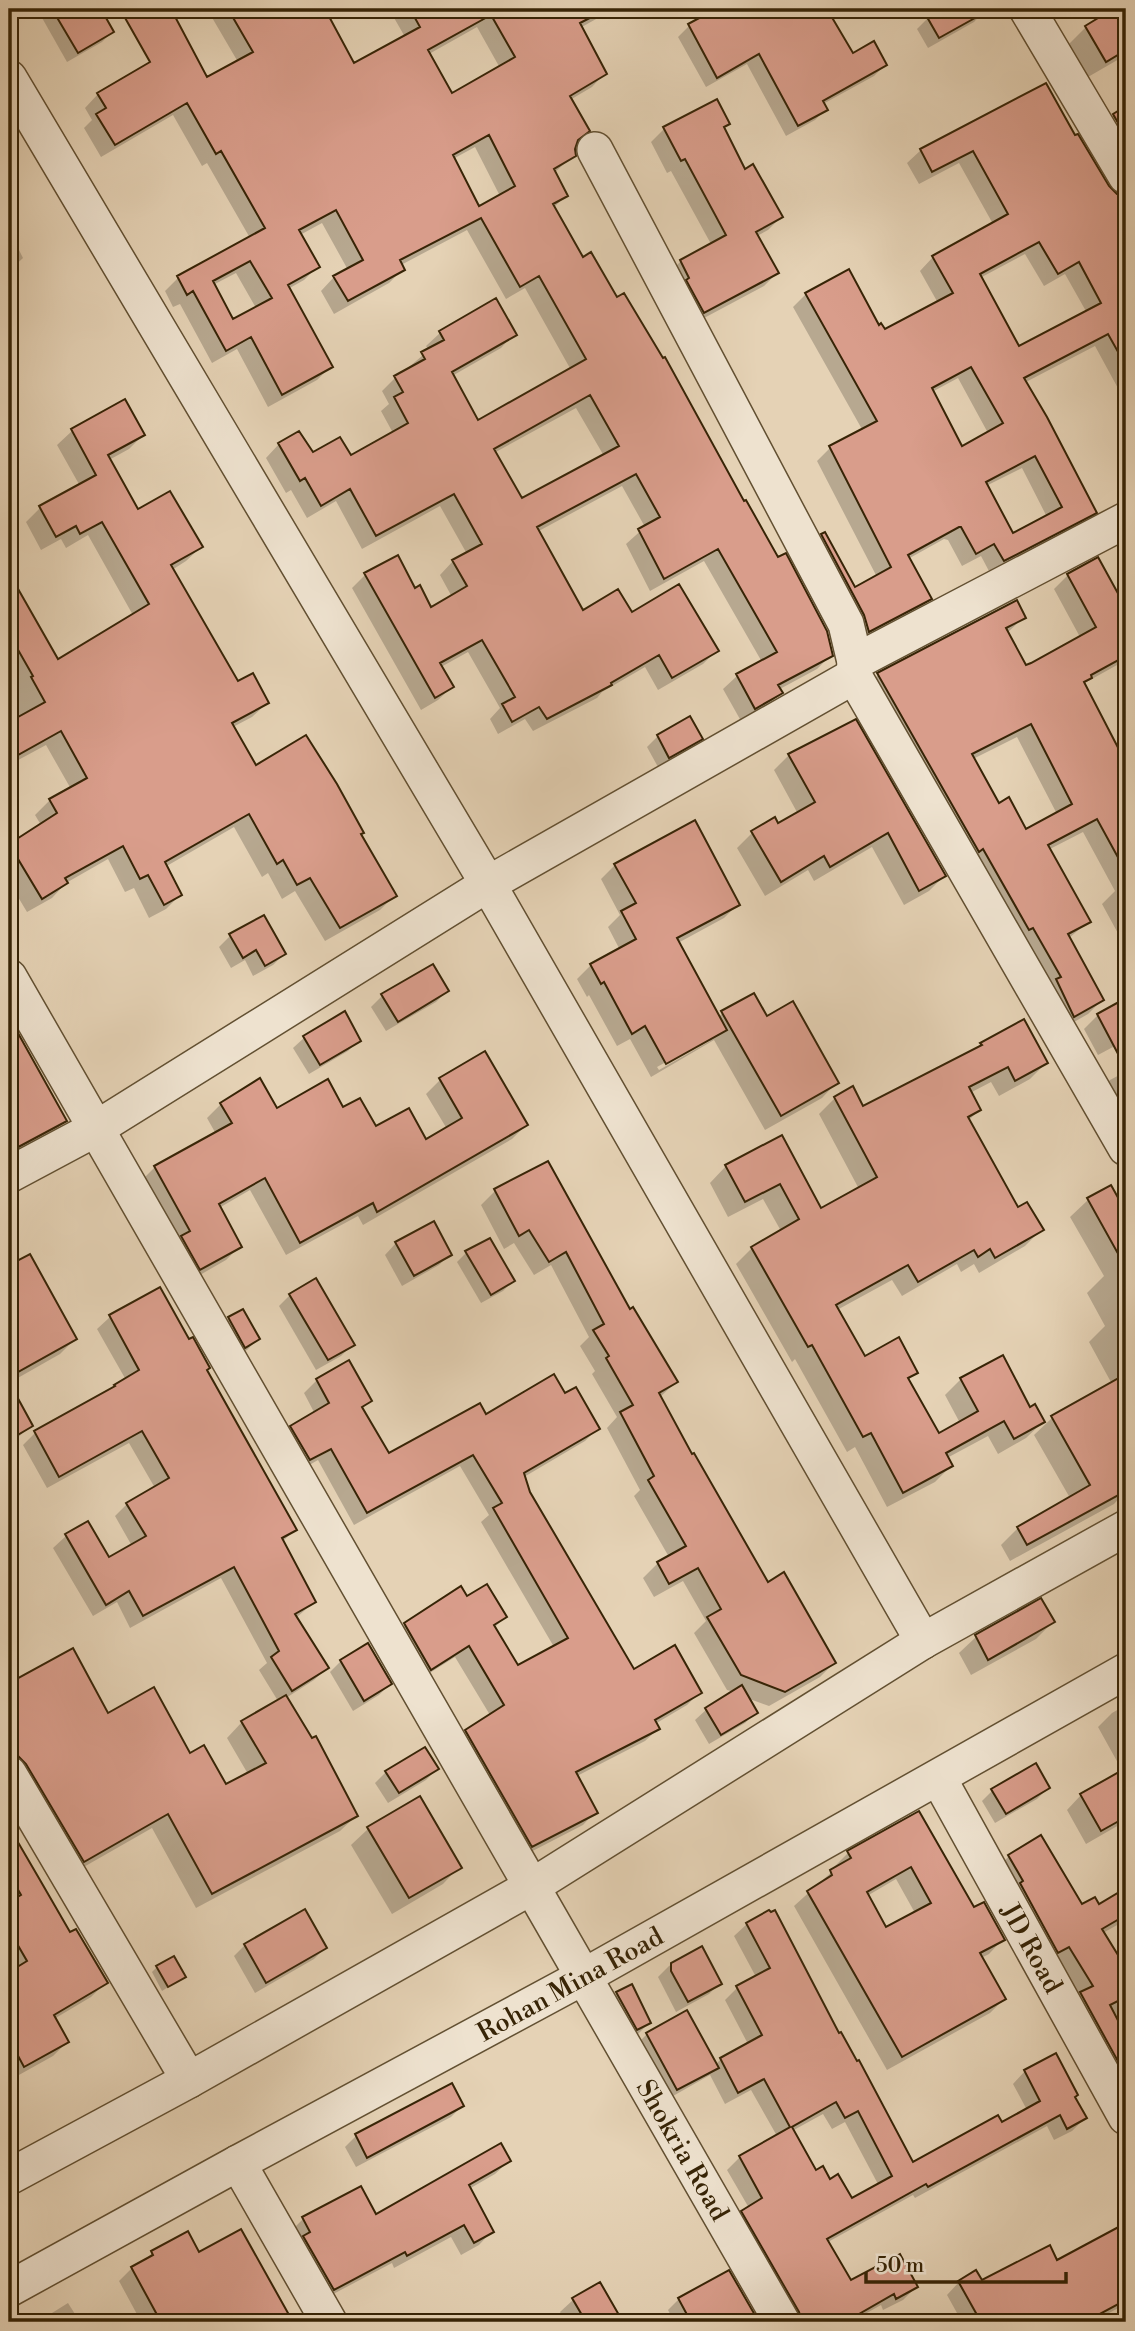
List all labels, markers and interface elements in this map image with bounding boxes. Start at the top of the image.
street label: JD Road [993,1897,1069,1999]
street label: Rohan Mina Road [472,1920,669,2049]
street label: Shokria Road [629,2074,736,2227]
scale bar [866,2240,1065,2284]
text: 50 m [876,2253,924,2279]

